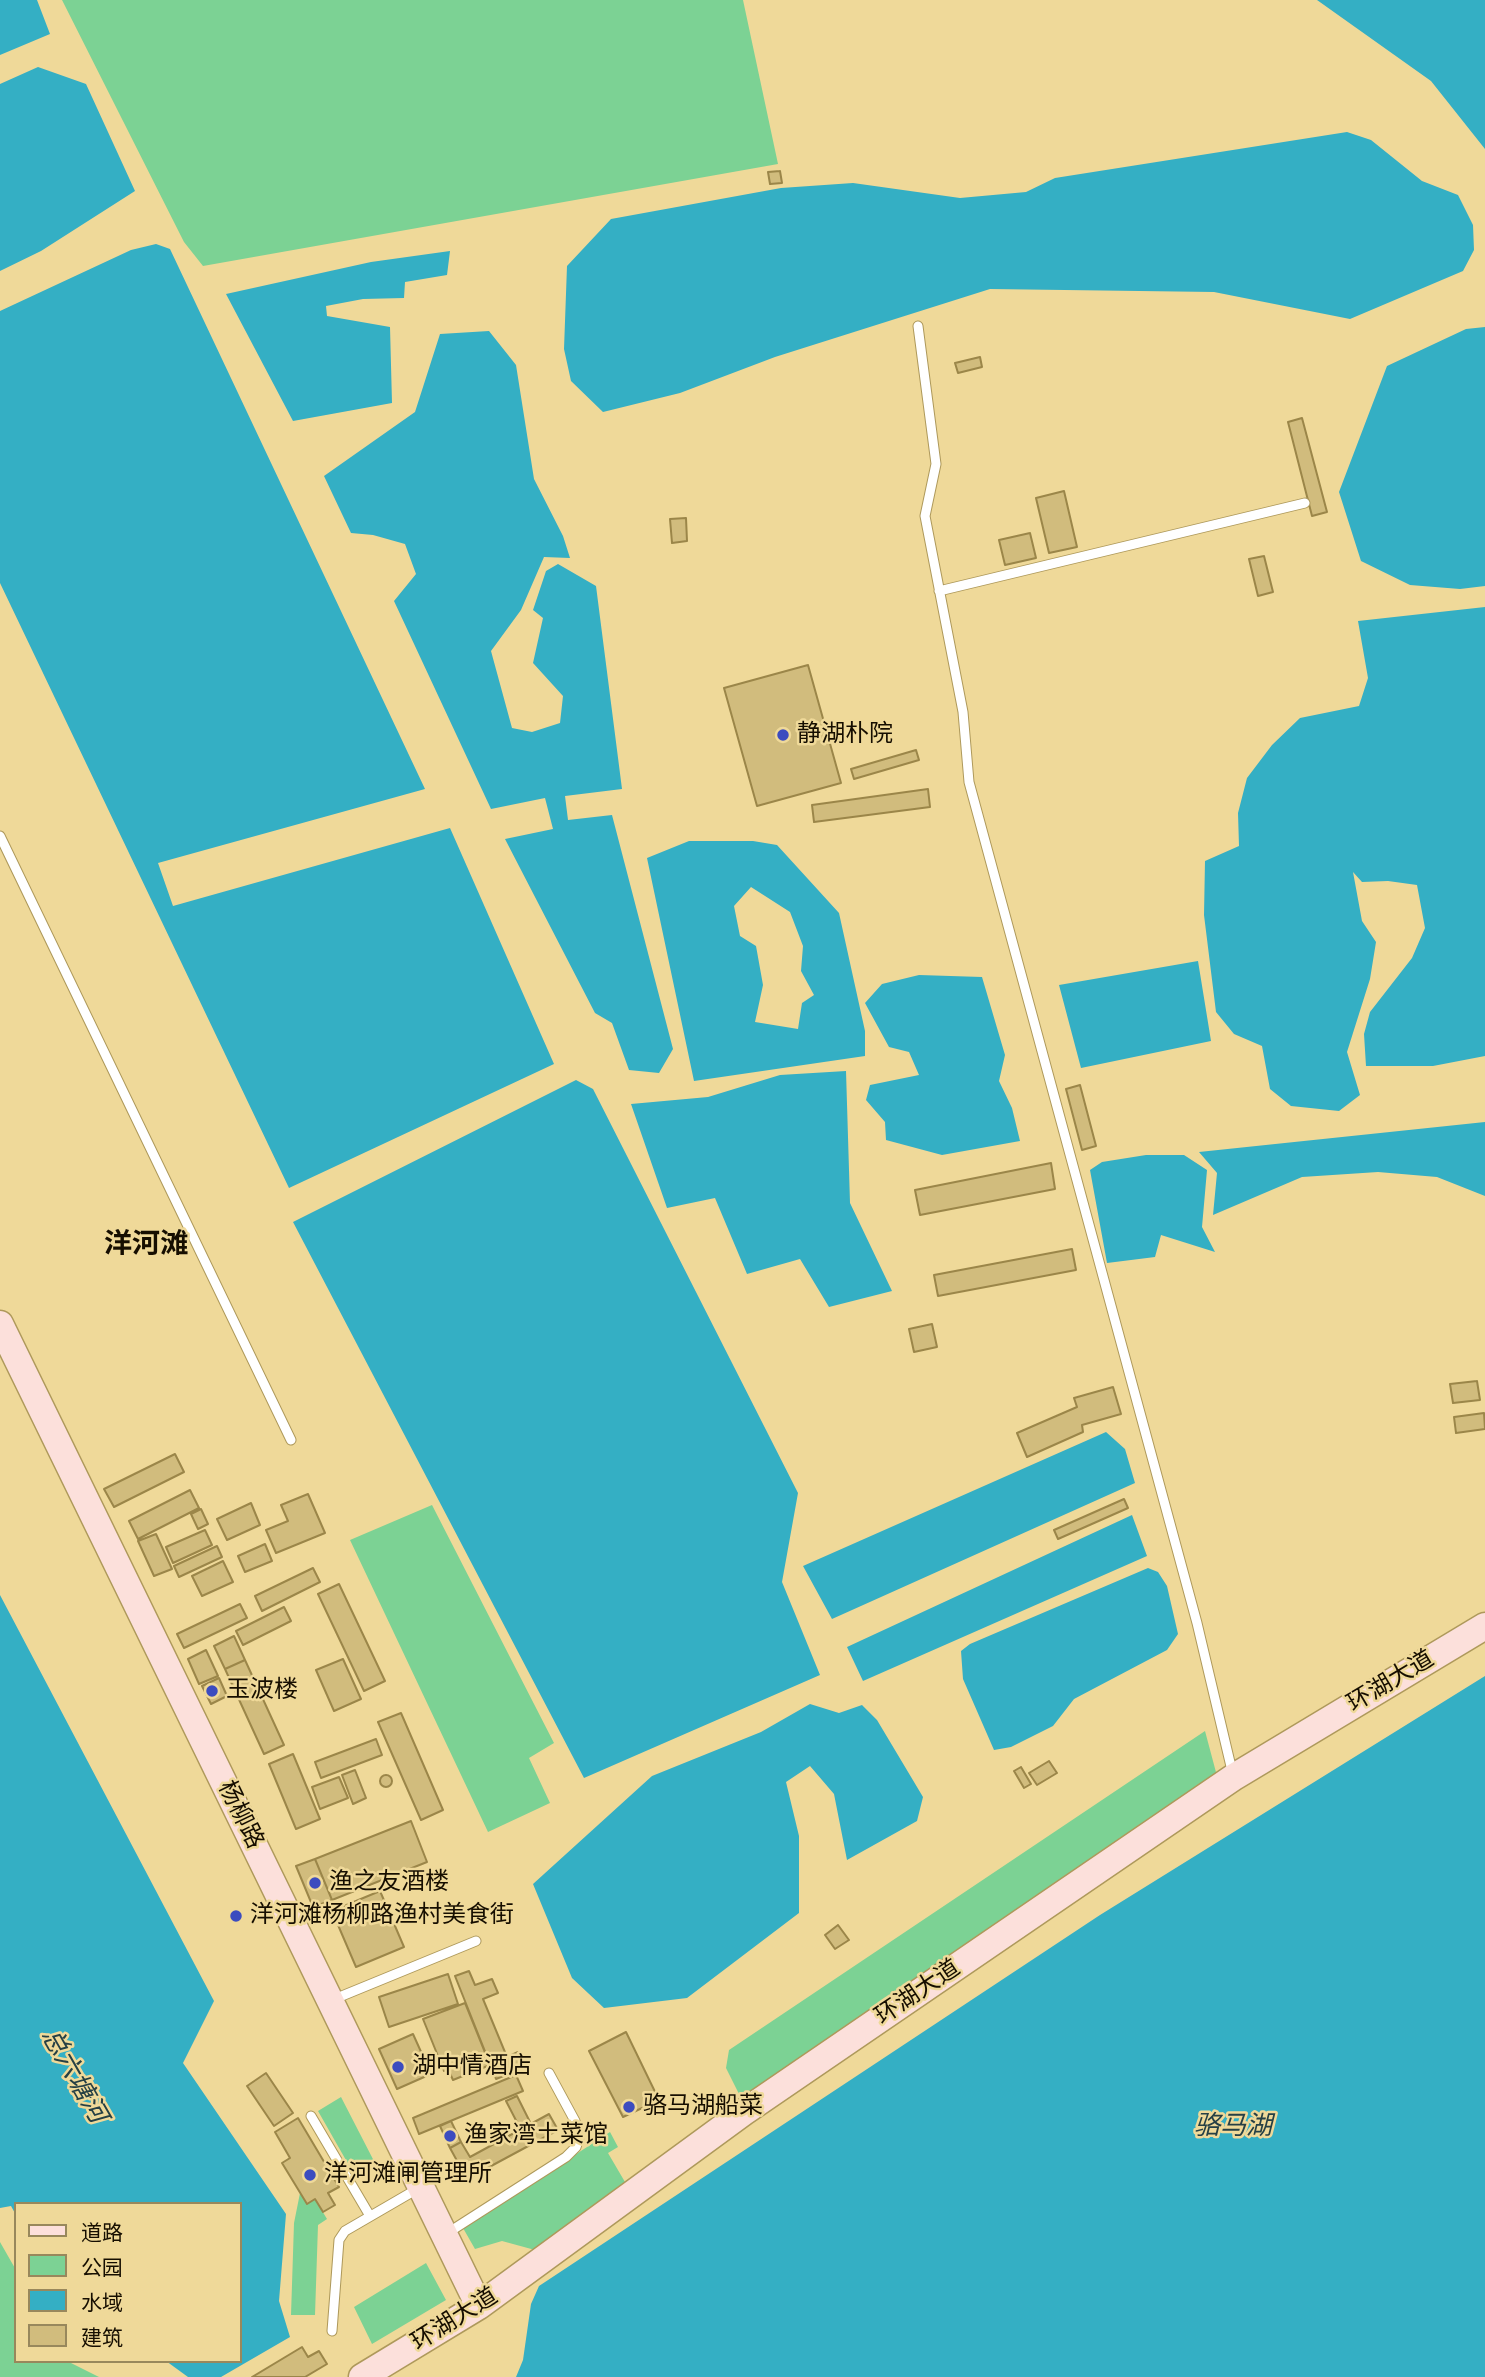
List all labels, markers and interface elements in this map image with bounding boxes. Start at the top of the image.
place label: 静湖朴院 [797,721,893,749]
marker: 静湖朴院 [775,727,791,743]
district label: 洋河滩 [104,1229,188,1263]
street label: 环湖大道 [1342,1645,1440,1719]
place label: 玉波楼 [226,1677,298,1705]
marker: 玉波楼 [204,1683,220,1699]
street label: 杨柳路 [211,1776,269,1854]
place label: 渔之友酒楼 [329,1869,449,1897]
marker: 渔之友酒楼 [307,1875,323,1891]
place label: 洋河滩杨柳路渔村美食街 [250,1902,514,1930]
marker: 洋河滩杨柳路渔村美食街 [228,1908,244,1924]
street label: 环湖大道 [870,1954,966,2032]
water label: 总六塘河 [33,2023,113,2129]
place label: 湖中情酒店 [412,2053,532,2081]
marker: 湖中情酒店 [390,2059,406,2075]
place label: 骆马湖船菜 [643,2093,763,2121]
marker: 骆马湖船菜 [621,2099,637,2115]
water label: 骆马湖 [1194,2111,1272,2143]
place label: 渔家湾土菜馆 [464,2122,608,2150]
marker: 渔家湾土菜馆 [442,2128,458,2144]
place label: 洋河滩闸管理所 [324,2161,492,2189]
marker: 洋河滩闸管理所 [302,2167,318,2183]
legend [14,2202,242,2363]
text: 道路 [81,2221,123,2245]
text: 公园 [81,2256,123,2280]
street label: 环湖大道 [407,2282,503,2358]
text: 水域 [81,2291,123,2315]
text: 建筑 [81,2326,123,2350]

